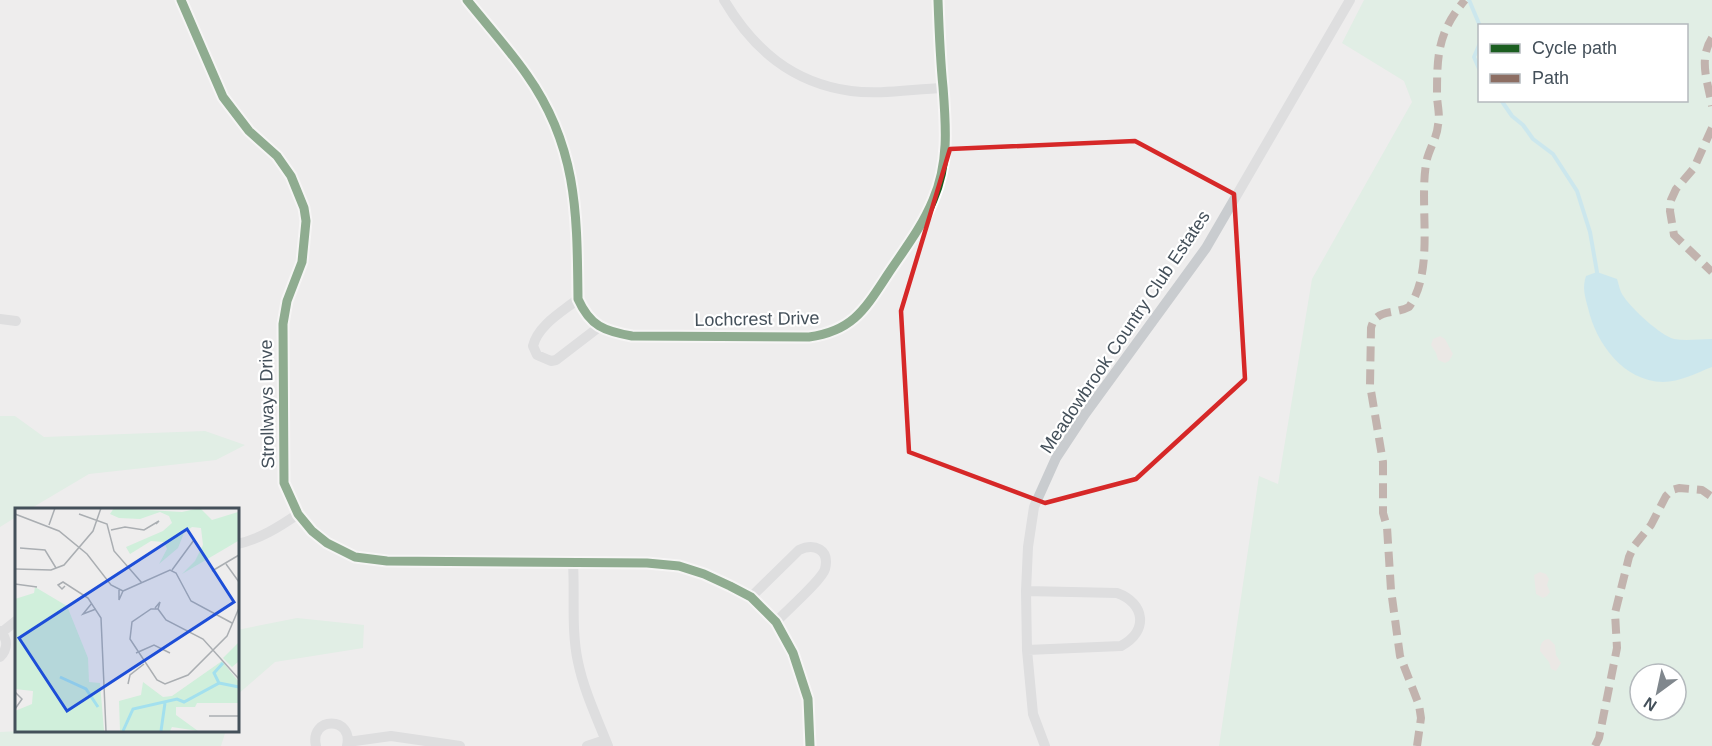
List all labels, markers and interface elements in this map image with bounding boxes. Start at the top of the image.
legend [1478,24,1688,102]
text: Cycle path [1532,38,1617,58]
text: Path [1532,68,1569,88]
street label: Meadowbrook Country Club Estates [1036,207,1214,457]
street label: Lochcrest Drive [694,308,820,330]
street label: Strollways Drive [256,339,278,469]
inset map [15,508,238,731]
north arrow [1628,662,1688,722]
text: N [1641,694,1660,714]

